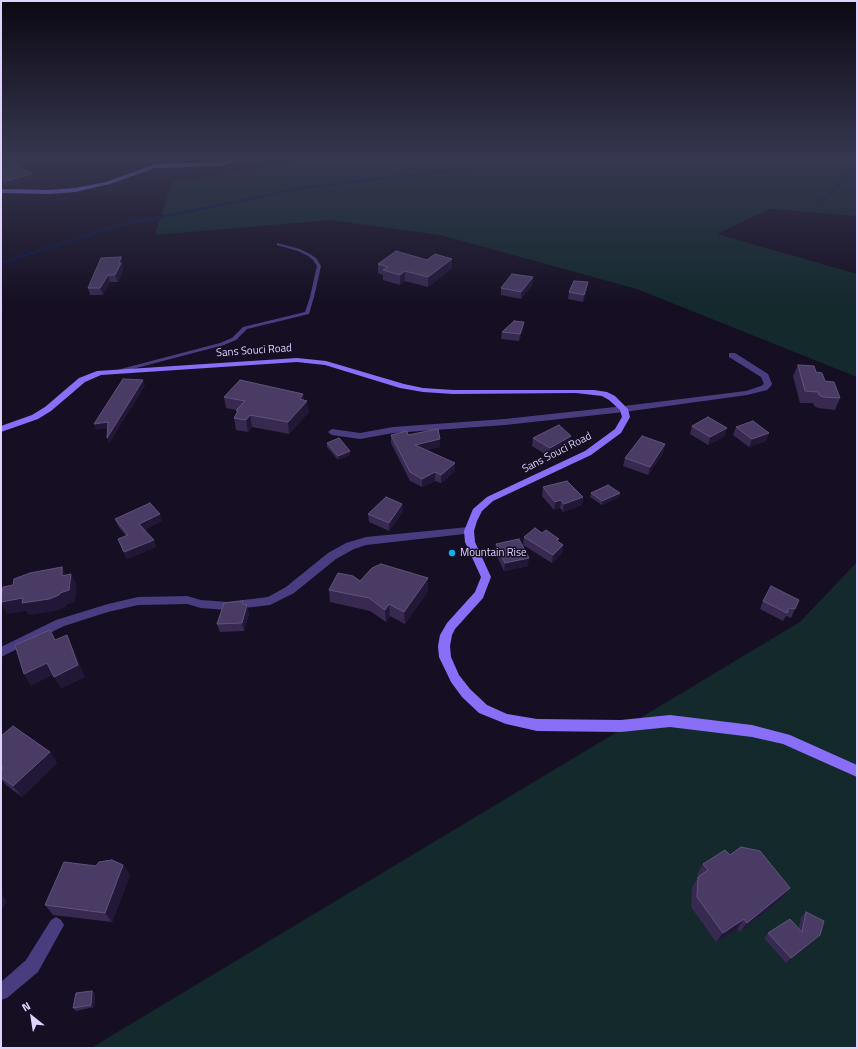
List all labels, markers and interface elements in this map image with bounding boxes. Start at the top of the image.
street label: Sans Souci Road [216,342,292,360]
street label: Sans Souci Road [520,430,594,476]
place label: Mountain Rise [460,546,527,560]
marker: Mountain Rise [447,548,457,558]
north arrow [12,997,52,1037]
text: N [19,998,33,1015]

